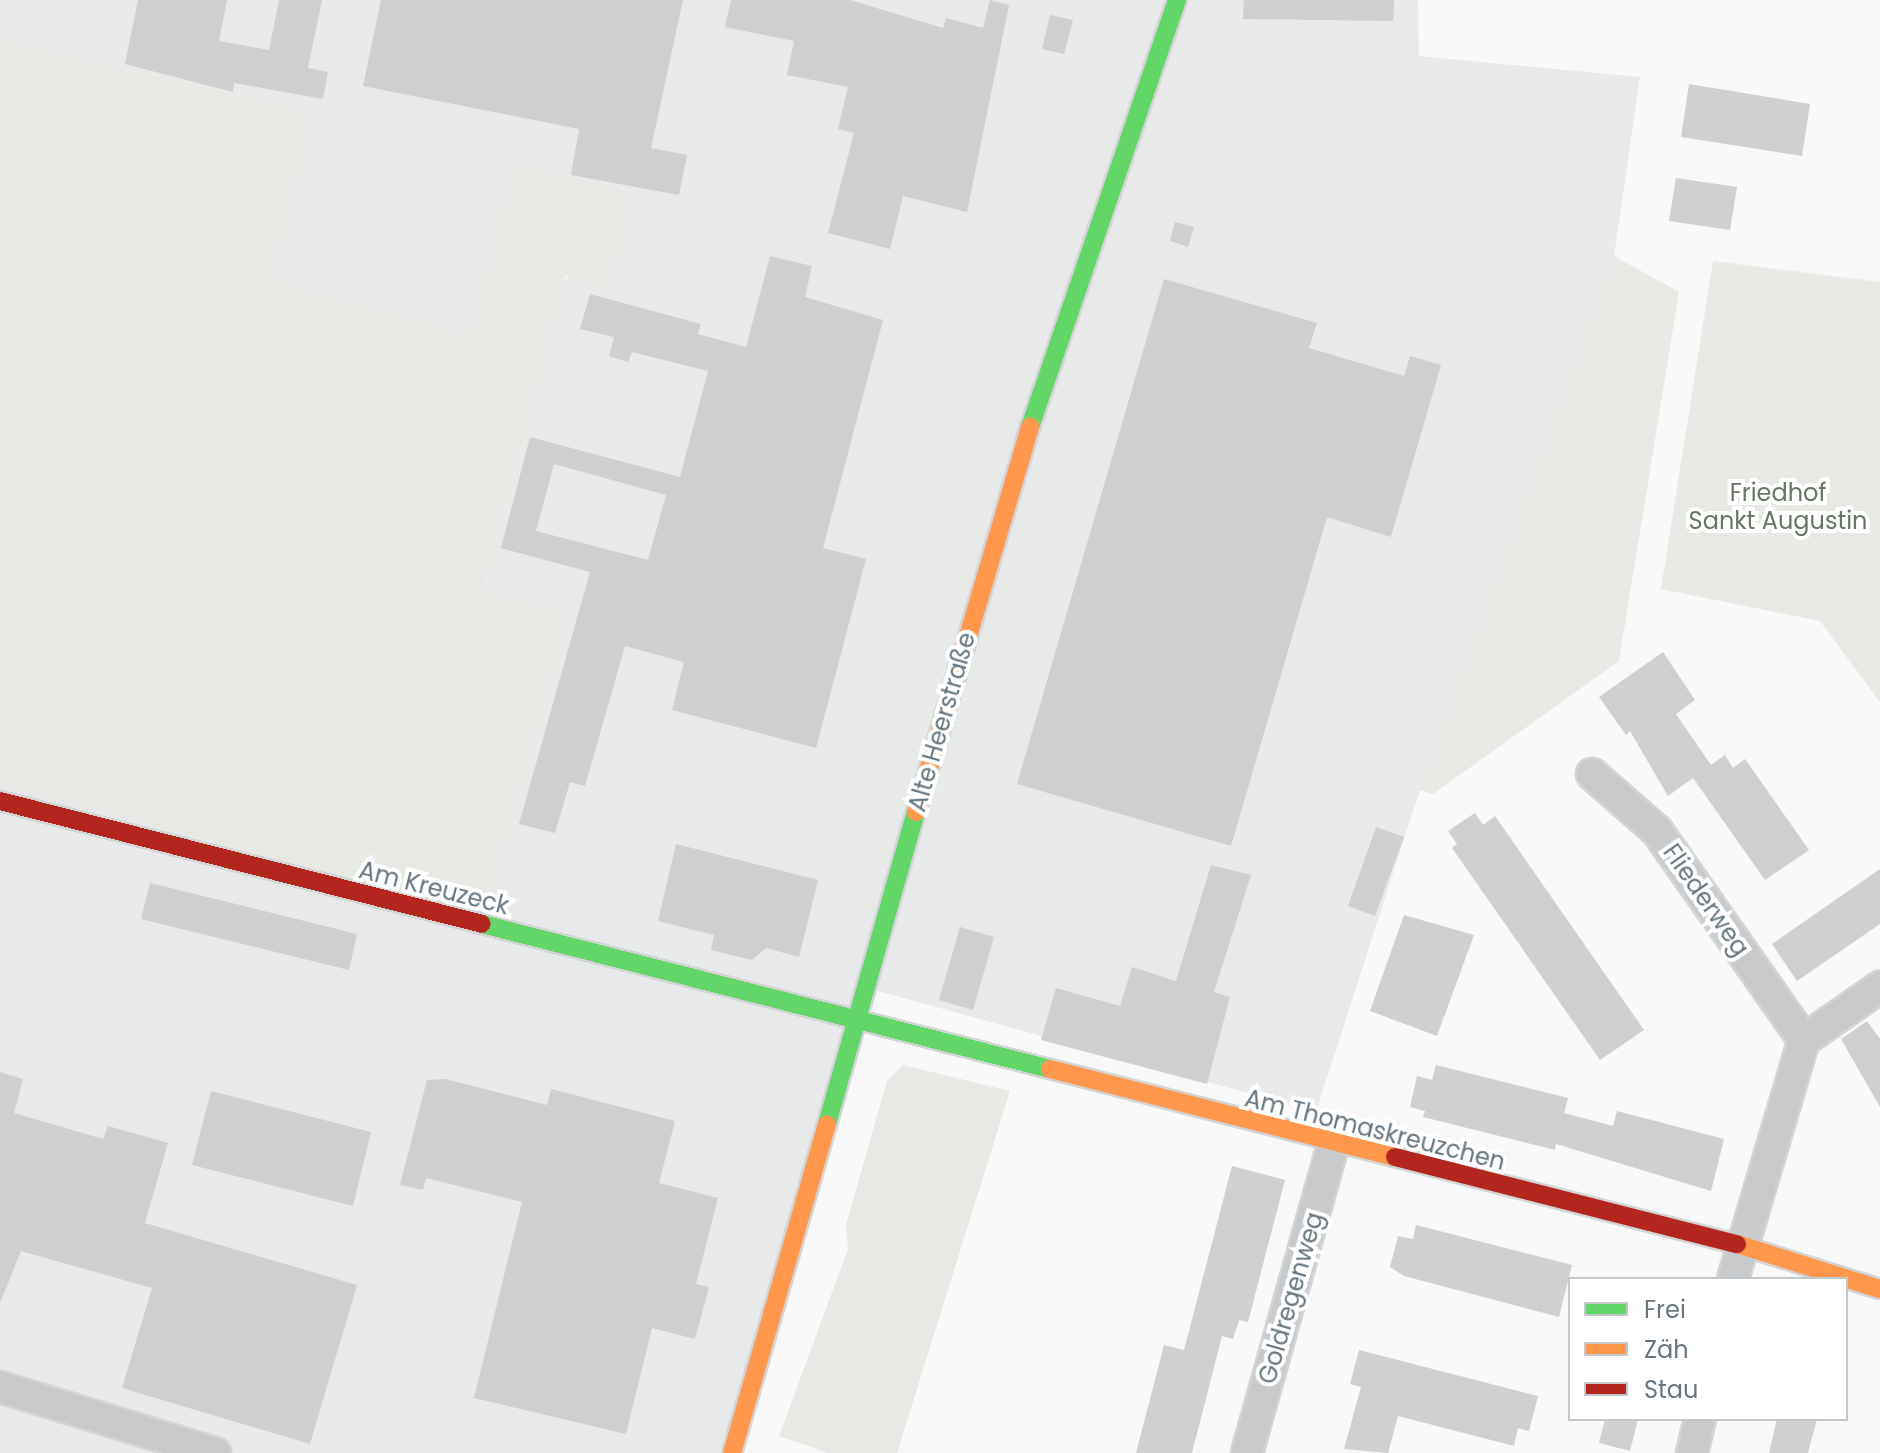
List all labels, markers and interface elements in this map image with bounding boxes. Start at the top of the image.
park label: Friedhof Sankt Augustin [1689,479,1867,535]
street label: Alte Heerstraße [903,629,981,815]
street label: Fliederweg [1657,839,1755,961]
street label: Am Kreuzeck [356,855,512,921]
street label: Am Thomaskreuzchen [1242,1084,1508,1176]
street label: Goldregenweg [1253,1209,1329,1387]
legend [1568,1277,1848,1421]
text: Frei [1644,1293,1686,1326]
text: Zäh [1644,1333,1689,1366]
text: Stau [1644,1373,1698,1406]

